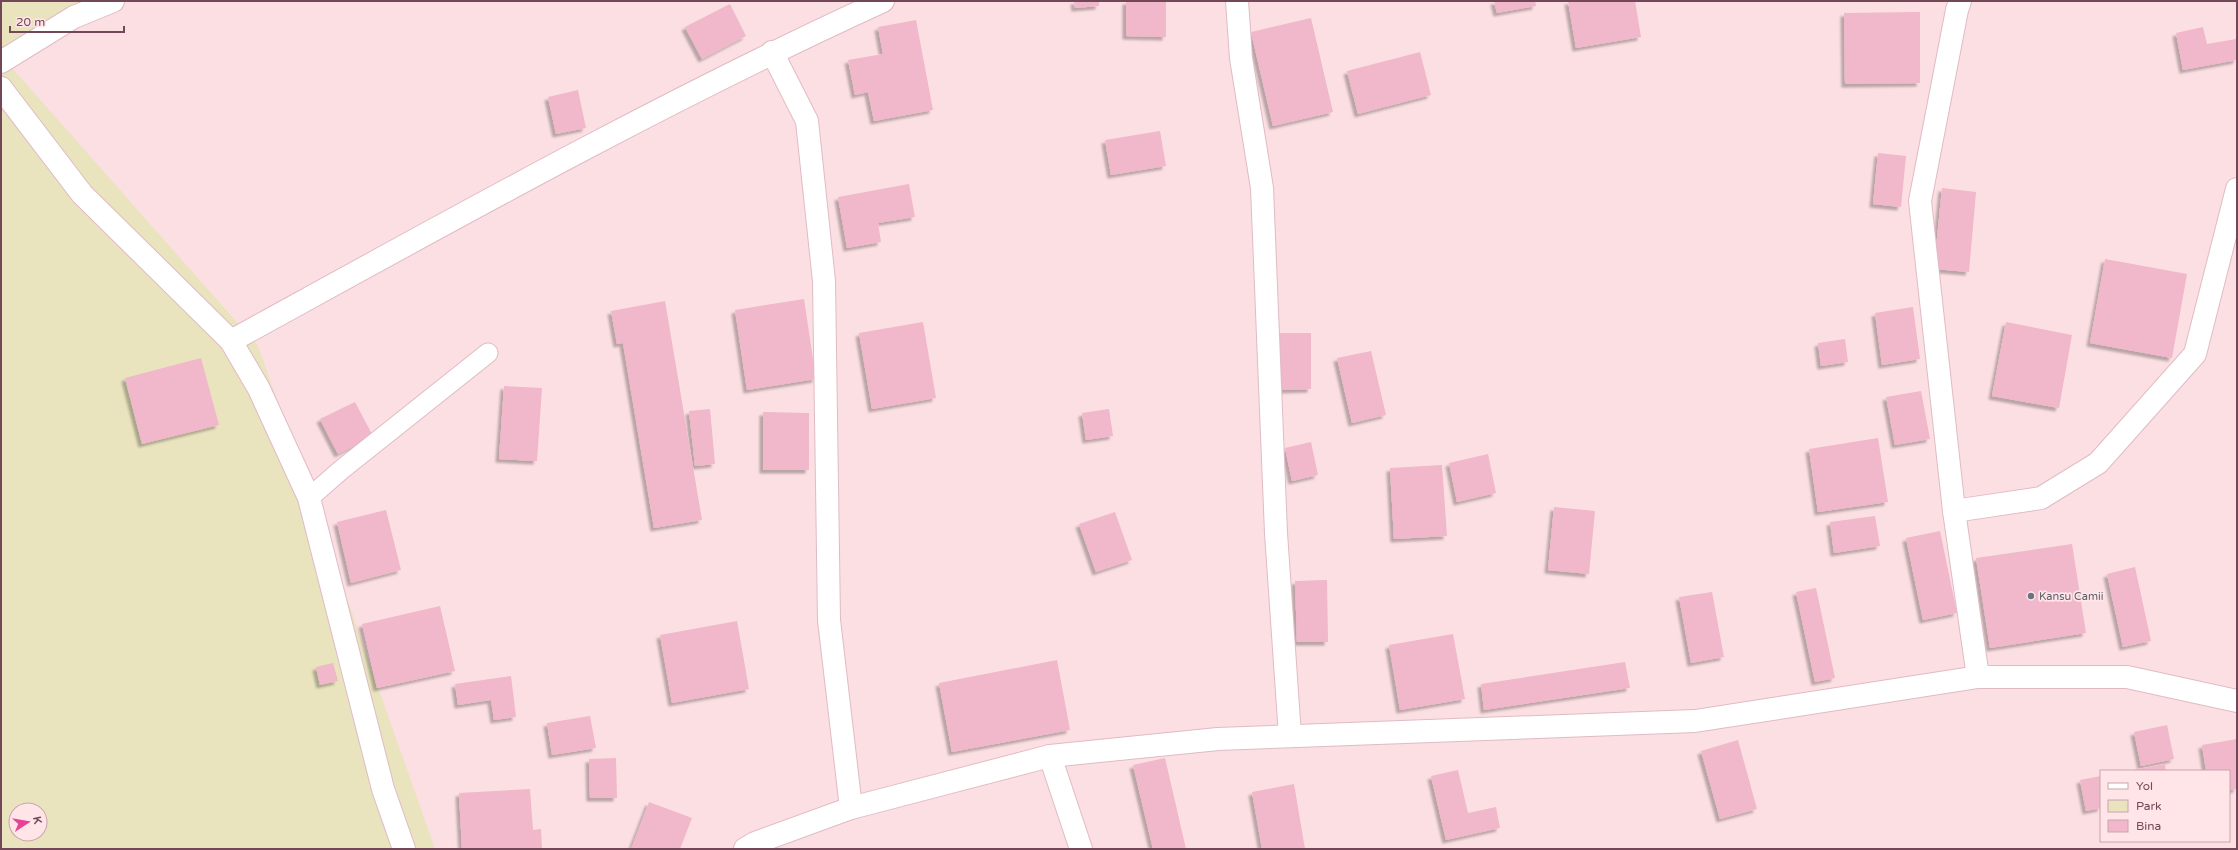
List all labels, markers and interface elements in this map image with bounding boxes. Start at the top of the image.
scale bar [10,8,124,34]
text: 20 m [16,15,45,29]
place label: Kansu Camii [2039,590,2104,603]
marker: Kansu Camii [2026,591,2036,601]
legend [2100,770,2230,842]
text: Yol [2136,779,2153,793]
text: Park [2136,799,2162,813]
north arrow [8,802,48,842]
text: K [30,815,45,826]
text: Bina [2136,819,2161,833]

